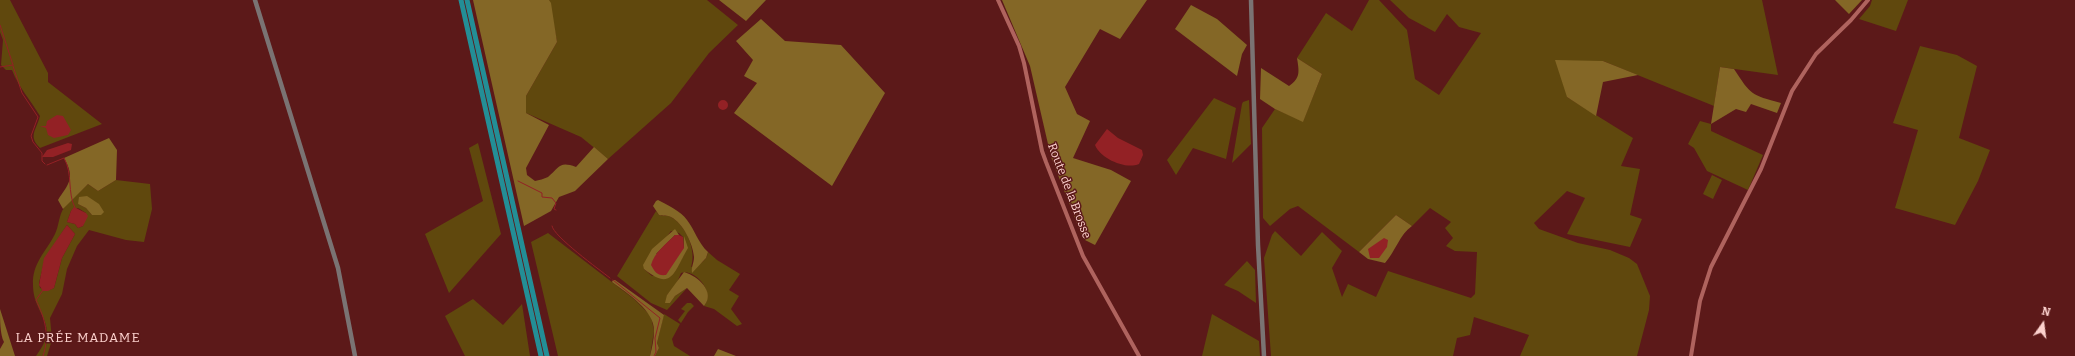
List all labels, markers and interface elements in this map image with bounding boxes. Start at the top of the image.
street label: Route de la Brosse [1044,141,1094,241]
north arrow [2023,304,2063,344]
text: N [2040,305,2052,319]
district label: LA PRÉE MADAME [15,330,141,346]

